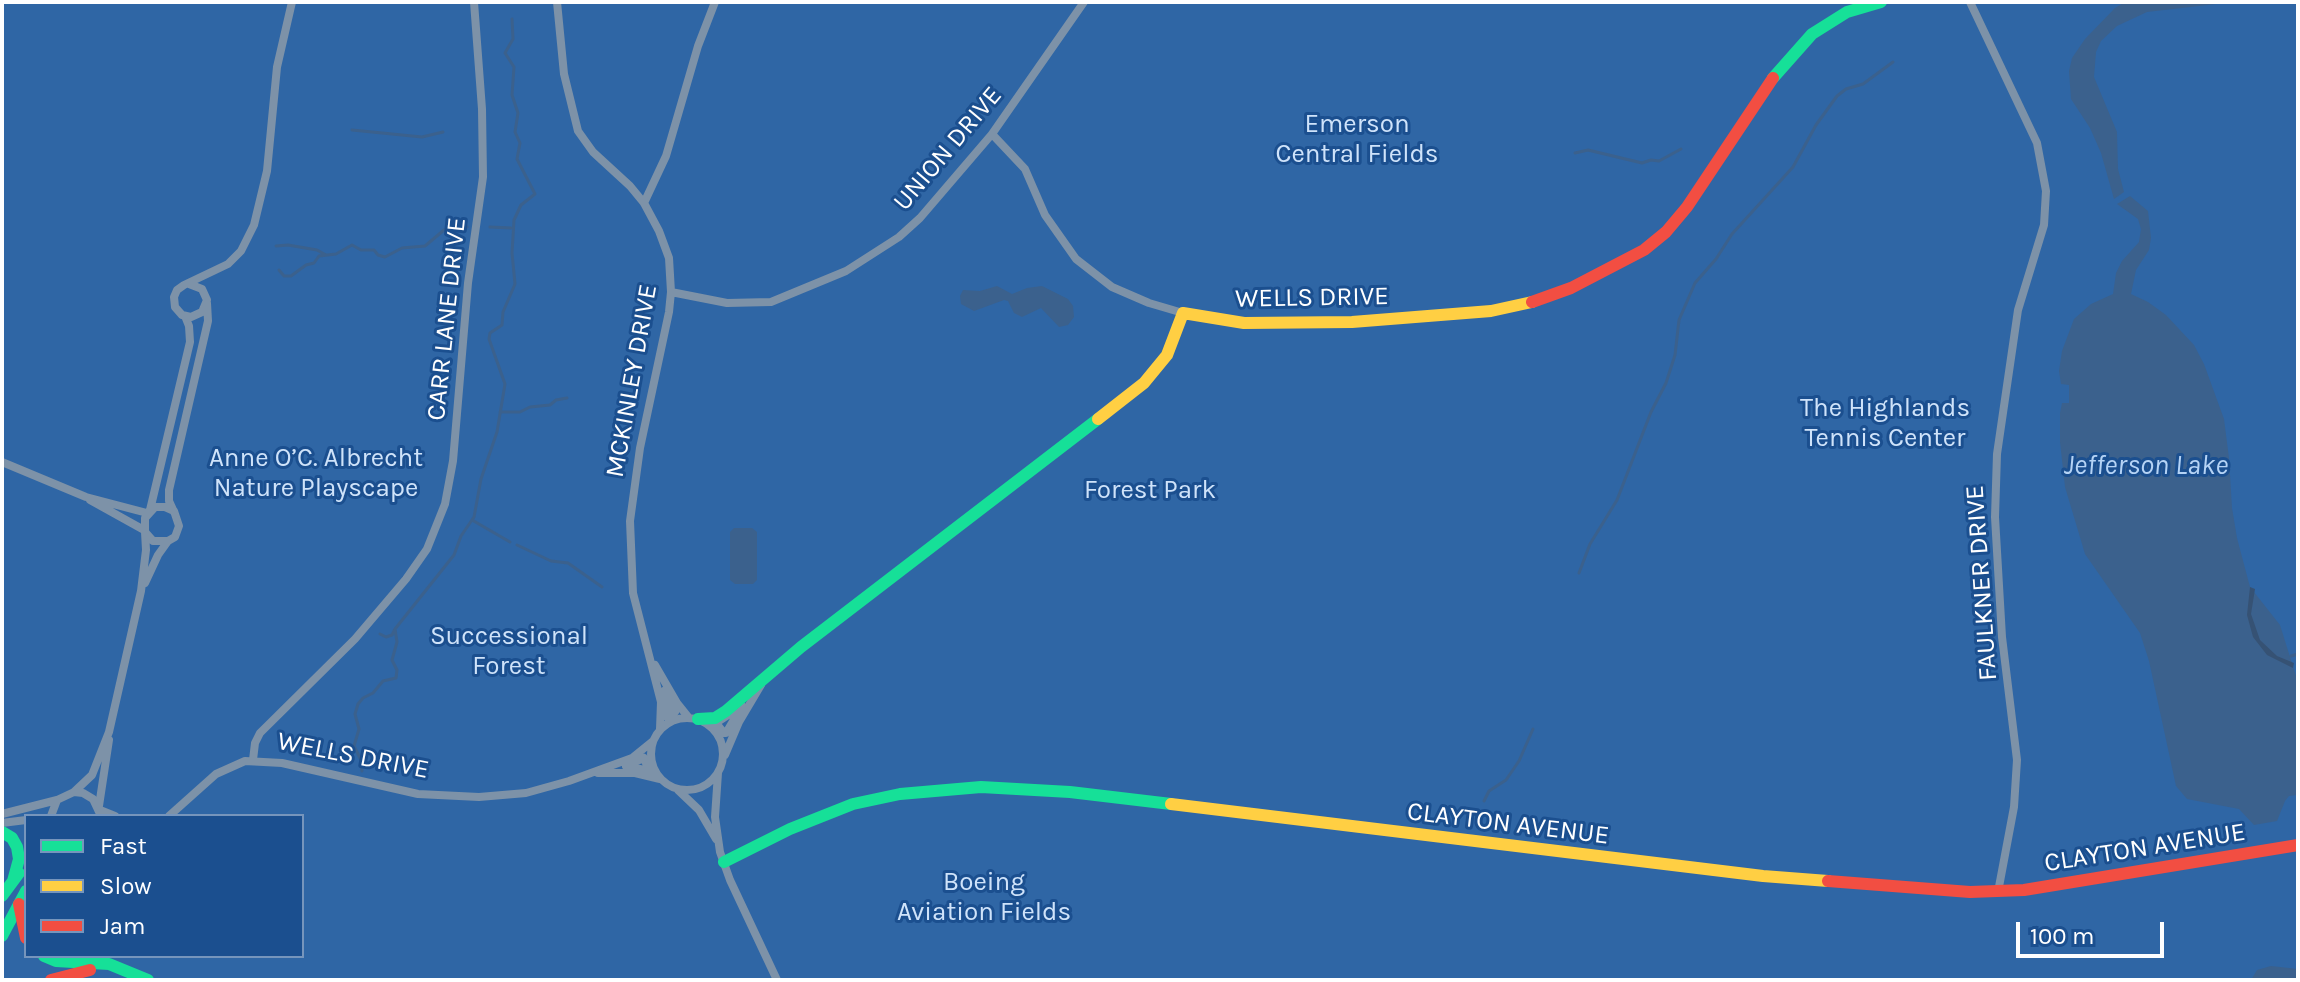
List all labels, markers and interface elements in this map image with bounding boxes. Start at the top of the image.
street label: UNION DRIVE [887,81,1009,217]
park label: Emerson Central Fields [1276,109,1438,170]
street label: CARR LANE DRIVE [421,216,473,422]
street label: WELLS DRIVE [1235,281,1389,315]
street label: MCKINLEY DRIVE [600,282,664,480]
park label: The Highlands Tennis Center [1800,393,1970,454]
park label: Anne O’C. Albrecht Nature Playscape [209,443,423,504]
water label: Jefferson Lake [2064,449,2228,483]
park label: Forest Park [1084,475,1216,507]
street label: FAULKNER DRIVE [1960,484,2004,682]
park label: Successional Forest [430,621,588,682]
street label: WELLS DRIVE [275,726,431,786]
street label: CLAYTON AVENUE [1405,796,1611,852]
legend [24,814,304,958]
street label: CLAYTON AVENUE [2042,817,2248,879]
text: Fast [100,832,147,860]
park label: Boeing Aviation Fields [897,867,1071,928]
text: Slow [100,872,152,900]
scale bar [2020,906,2168,956]
text: Jam [100,912,145,940]
text: 100 m [2030,922,2095,950]

